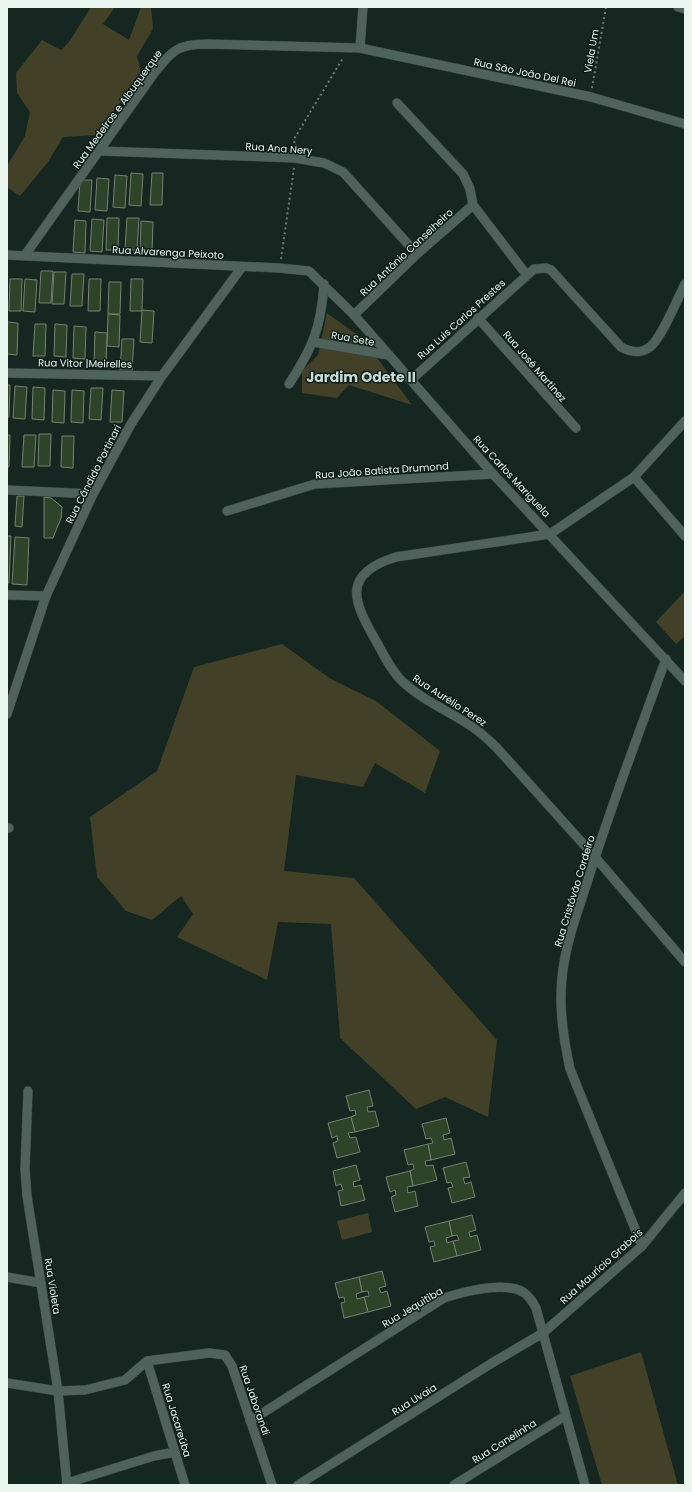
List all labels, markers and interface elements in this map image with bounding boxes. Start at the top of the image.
street label: Viela Um [580,28,603,74]
street label: Rua Medeiros e Albuquerque [69,47,166,172]
street label: Rua São João Del Rei [472,54,577,91]
street label: Rua Ana Nery [245,139,313,158]
street label: Rua Antônio Conselheiro [356,205,456,300]
street label: Rua Alvarenga Peixoto [112,242,224,263]
street label: Rua Luis Carlos Prestes [414,276,509,363]
street label: Rua Sete [330,327,376,350]
street label: Rua José Martinez [499,327,570,406]
street label: Rua Vitor |Meirelles [38,355,132,372]
district label: Jardim Odete II [306,367,416,387]
street label: Rua Cândido Portinari [62,422,125,526]
street label: Rua Carlos Mariguela [470,432,554,521]
street label: Rua João Batista Drumond [315,458,449,483]
street label: Rua Aurélio Perez [410,671,490,730]
street label: Rua Cristóvão Cordeiro [550,834,599,949]
street label: Rua Maurício Grabois [557,1225,646,1308]
street label: Rua Violeta [41,1257,64,1315]
street label: Rua Jequitiba [379,1283,446,1332]
street label: Rua Jaborandi [236,1363,274,1437]
street label: Rua Uvaia [389,1380,440,1419]
street label: Rua Jacareúba [158,1381,195,1459]
street label: Rua Canelinha [469,1416,539,1467]

